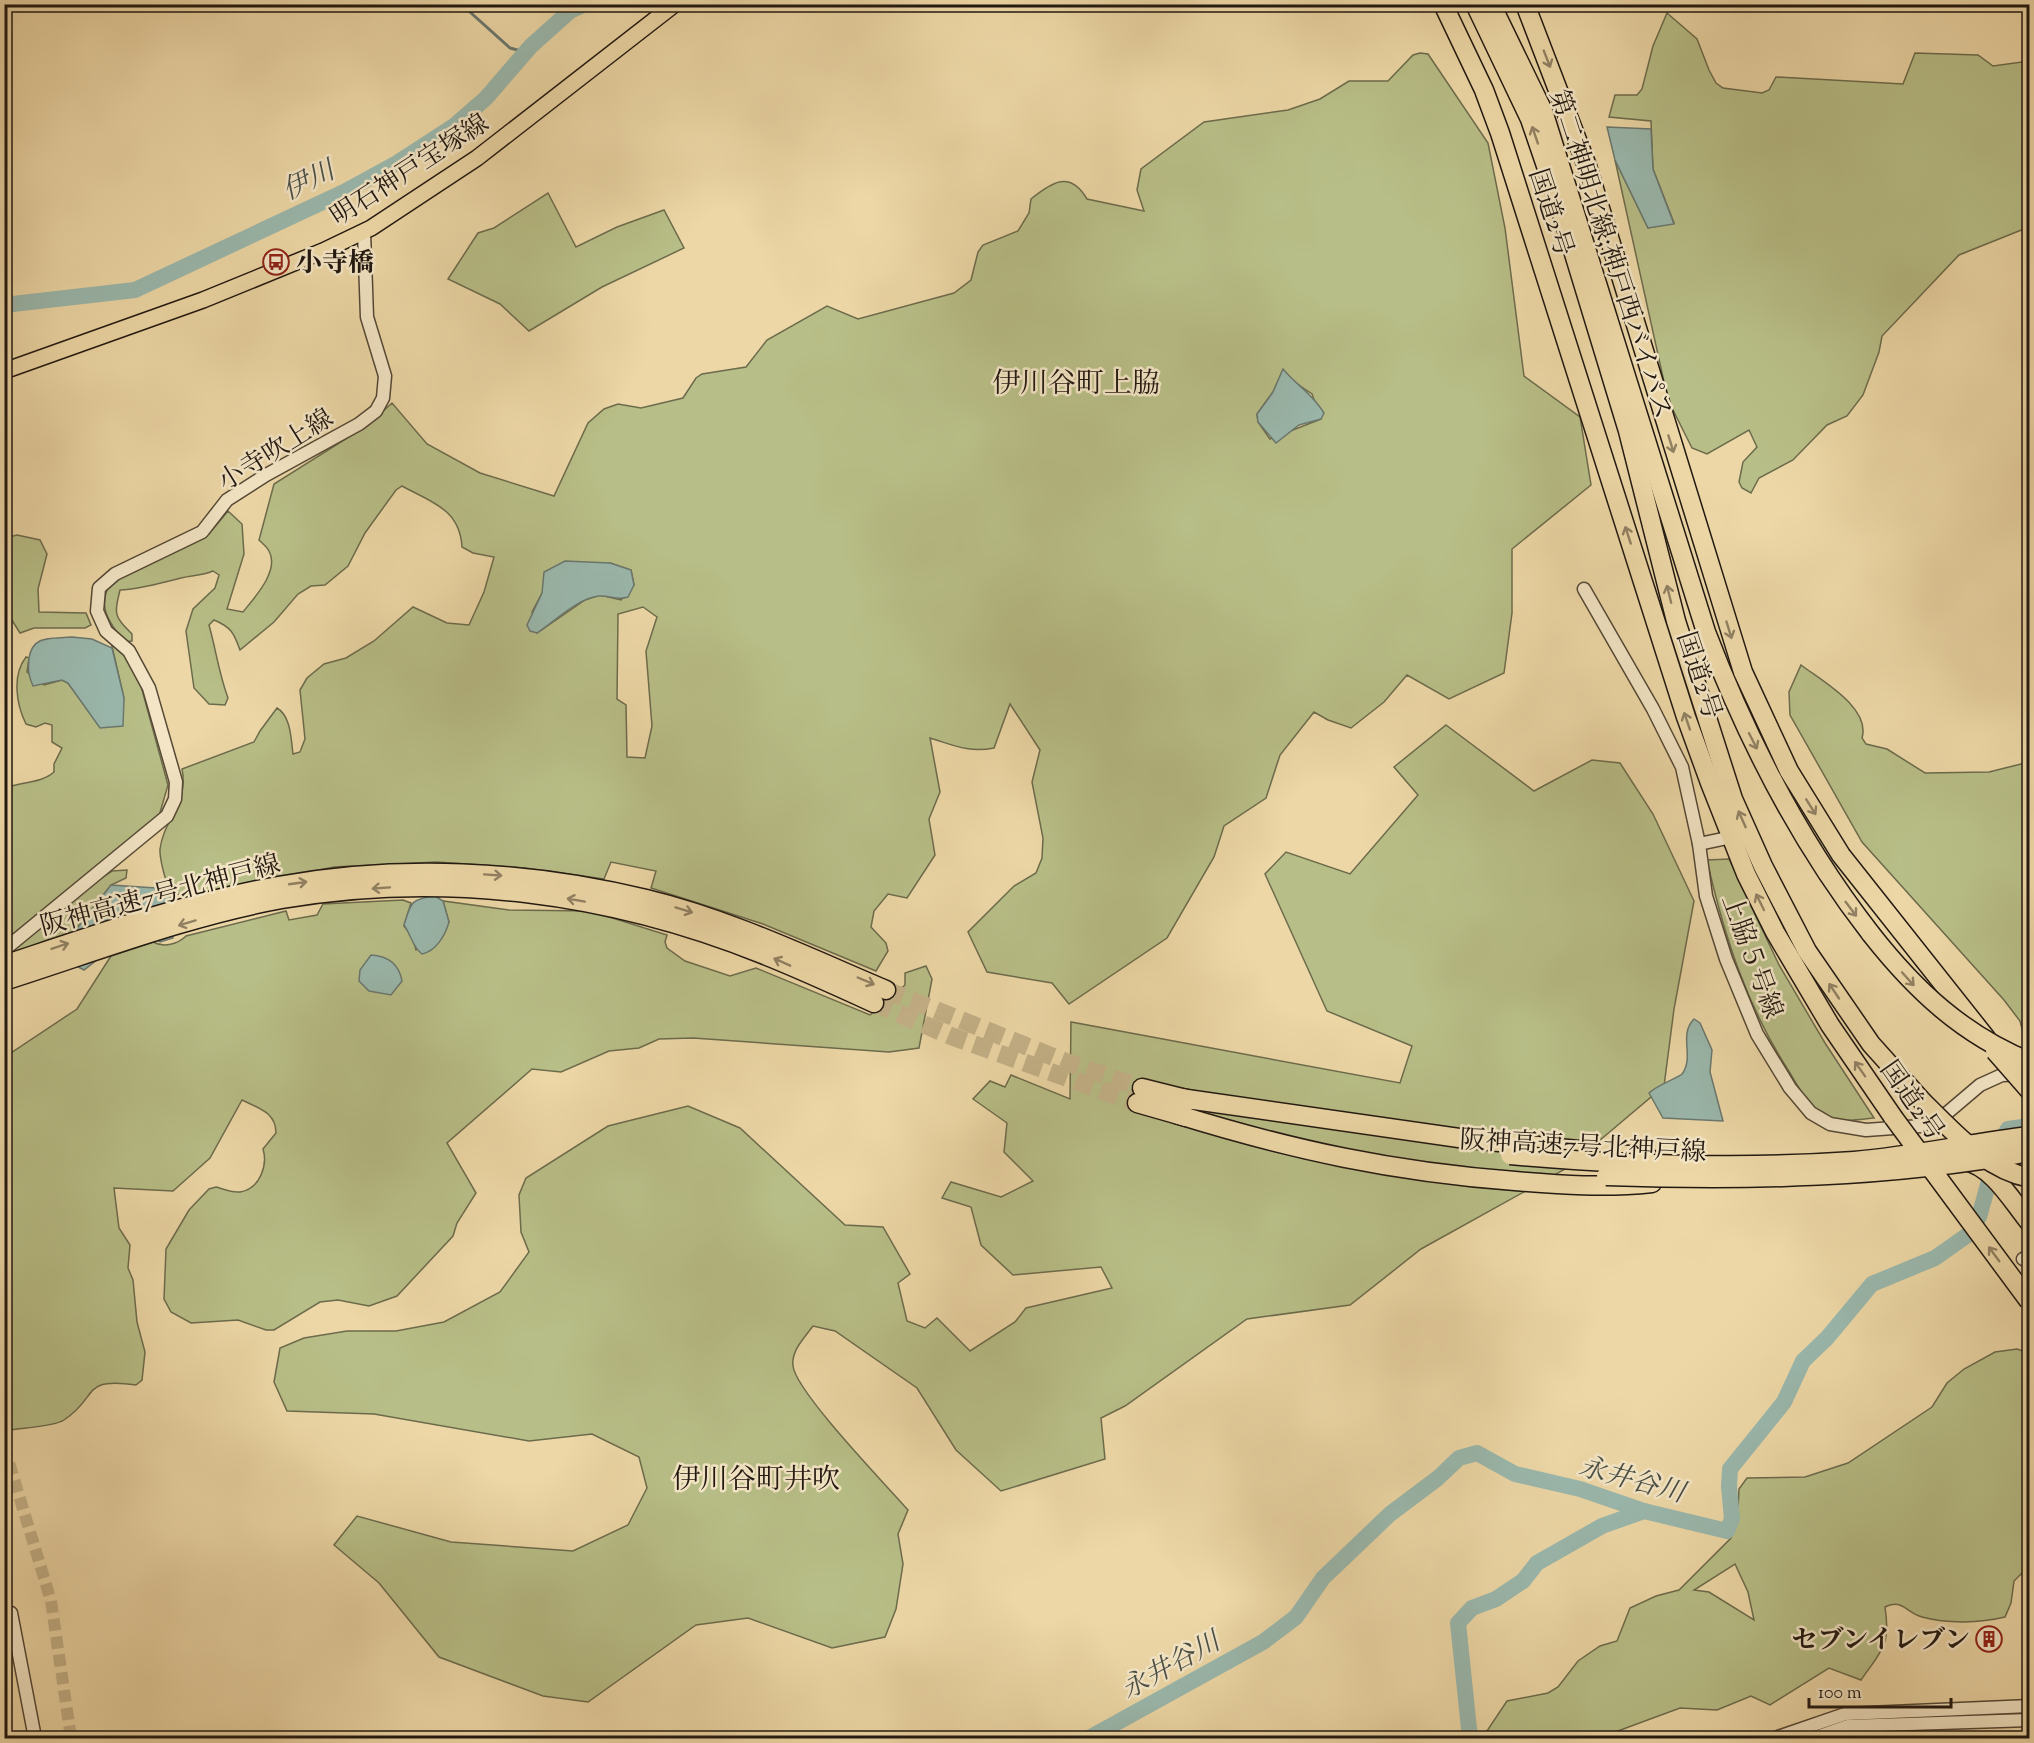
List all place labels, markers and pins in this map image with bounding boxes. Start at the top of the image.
place label: 小寺橋 [296,246,374,283]
bus stop icon: 小寺橋 [261,247,291,277]
place label: セブンイレブン [1791,1623,1970,1660]
building icon: セブンイレブン [1974,1624,2004,1654]

